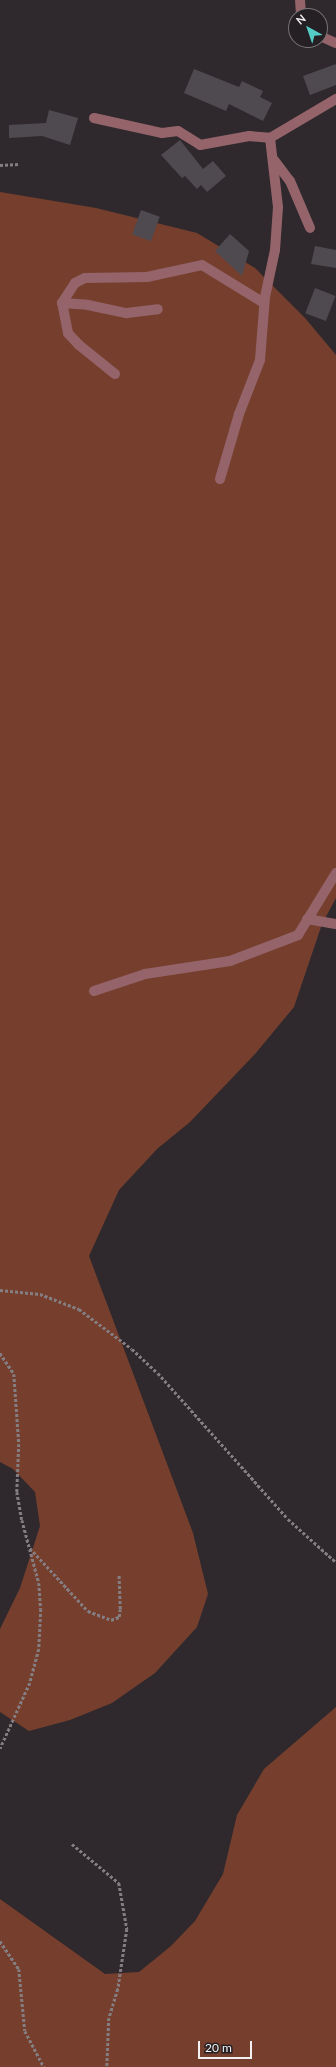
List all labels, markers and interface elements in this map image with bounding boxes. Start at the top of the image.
north arrow [288,8,328,48]
text: N [293,11,308,27]
scale bar [200,2033,254,2059]
text: 20 m [205,2040,232,2055]

